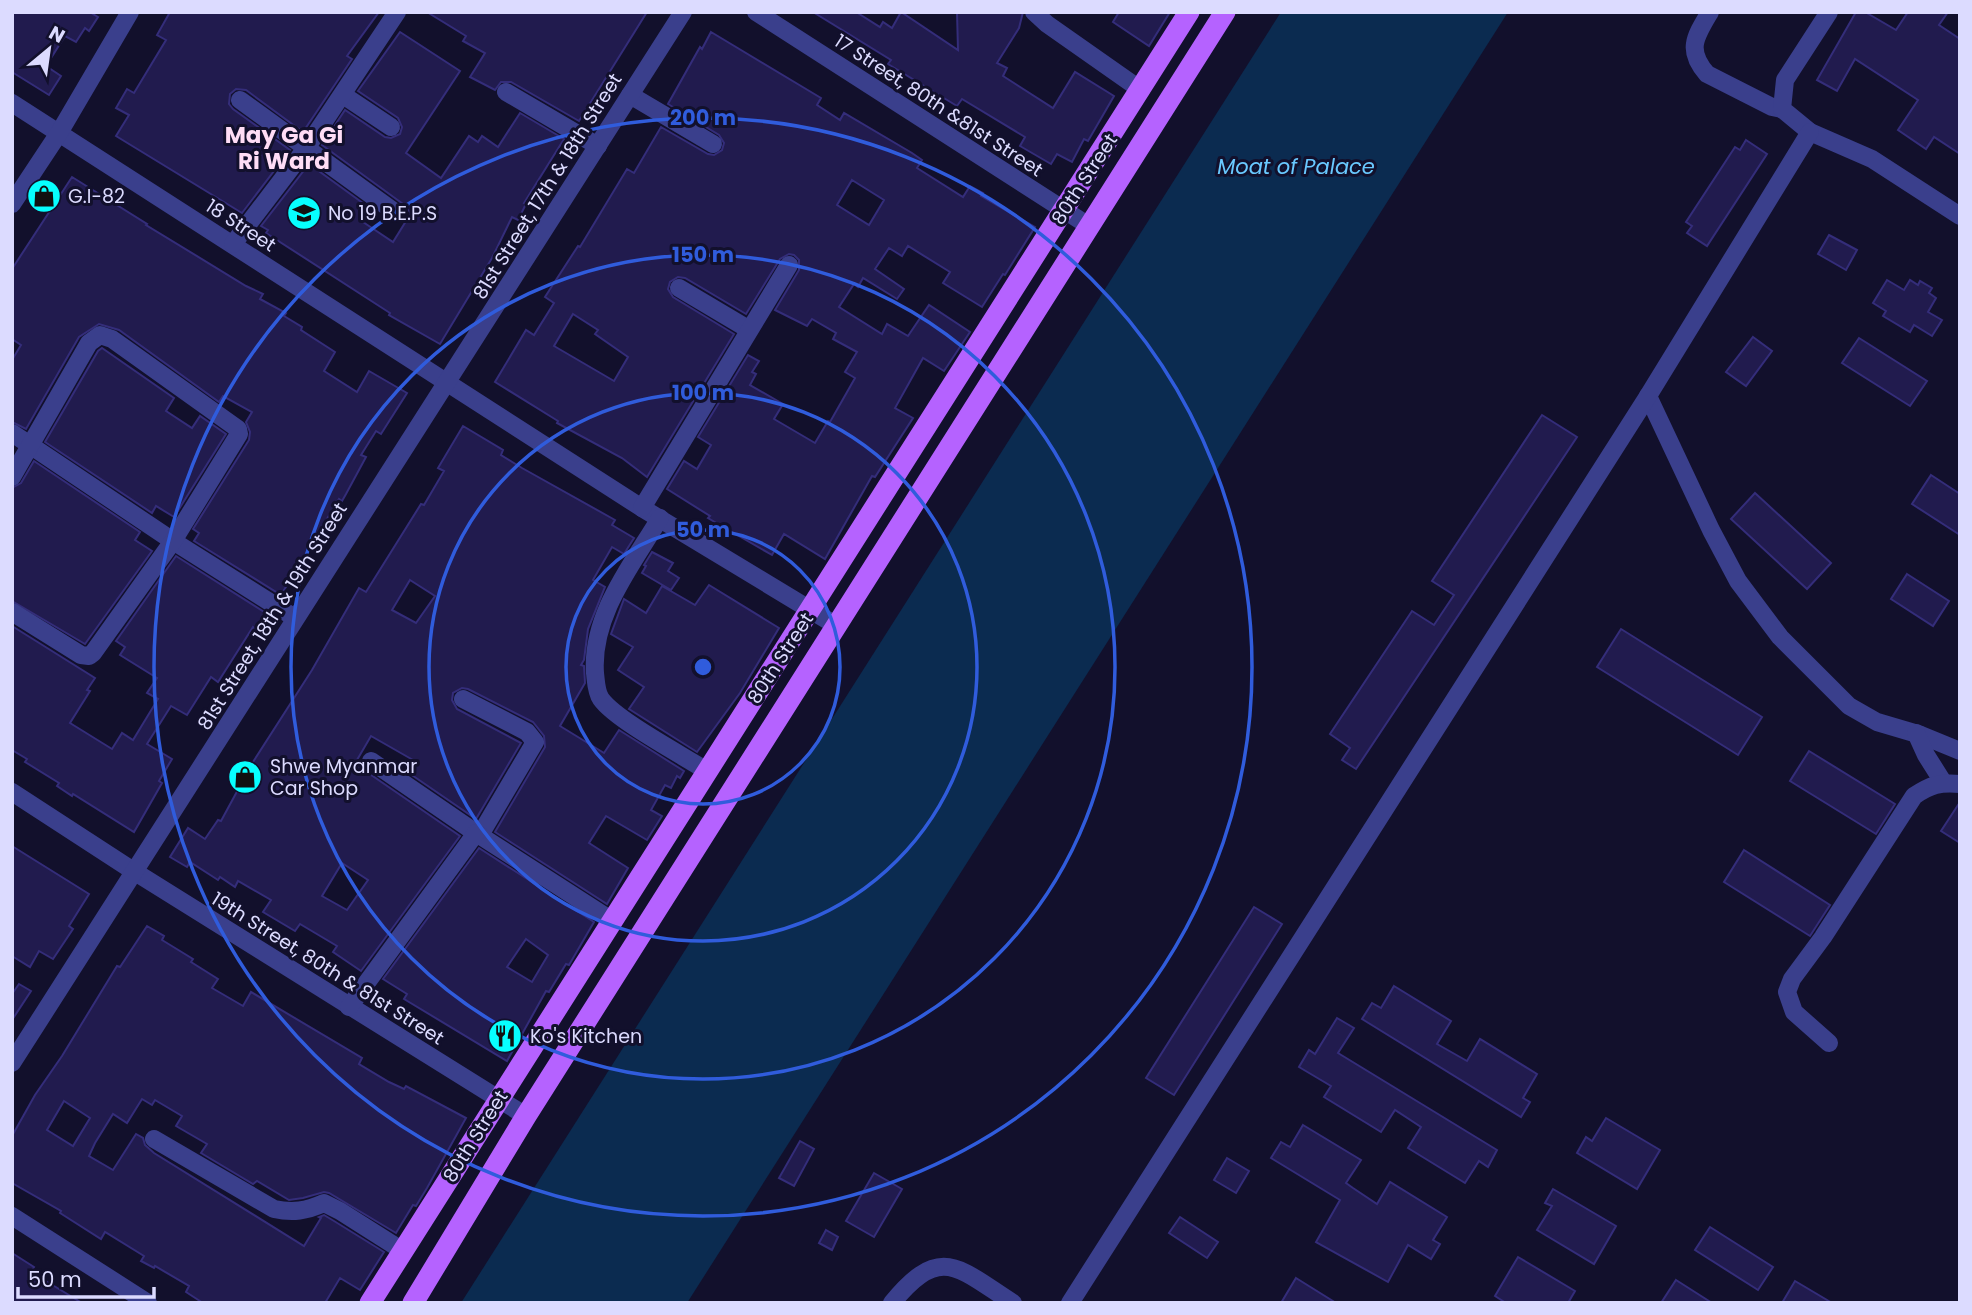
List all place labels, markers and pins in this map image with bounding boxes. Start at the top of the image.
shop icon: G.I-82 [25,177,63,215]
place label: G.I-82 [68,183,125,210]
school or university icon: No 19 B.E.P.S [285,194,323,232]
place label: No 19 B.E.P.S [328,200,437,227]
centre of rings [691,655,715,679]
place label: Shwe Myanmar Car Shop [270,753,417,802]
shop icon: Shwe Myanmar Car Shop [226,758,264,796]
restaurant icon: Ko's Kitchen [486,1017,524,1055]
place label: Ko's Kitchen [530,1023,642,1050]

